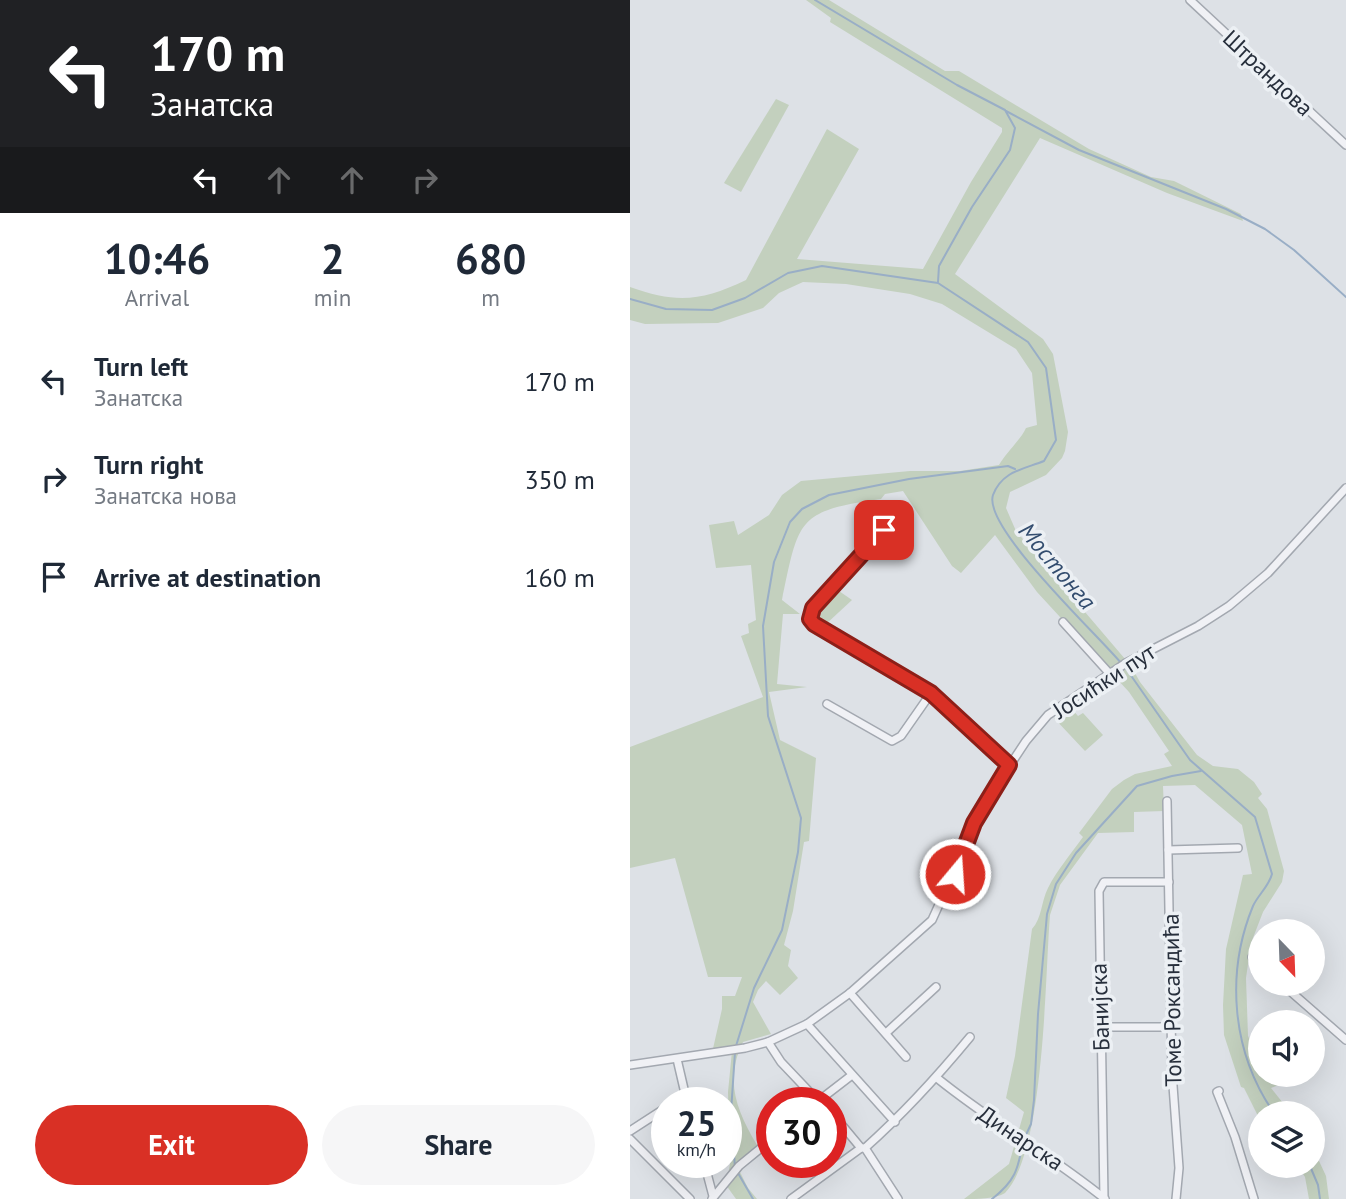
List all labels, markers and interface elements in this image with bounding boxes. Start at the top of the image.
text: 170 m [150,21,285,85]
street label: Штрандова [1217,23,1320,122]
icon: left [35,28,126,119]
text: Занатска [150,83,274,125]
icon: left [187,161,225,199]
icon: ahead [260,161,298,199]
icon: ahead [333,161,371,199]
icon: right [406,161,444,199]
text: 10:46 [104,231,210,286]
text: 2 [321,231,344,286]
text: 680 [455,231,526,286]
text: Arrival [125,283,189,312]
text: min [314,283,351,312]
text: m [481,283,500,312]
text: Turn left [94,350,188,383]
icon: left [35,362,73,400]
text: 170 m [524,365,595,398]
text: Занатска [94,383,183,412]
text: Turn right [94,448,203,481]
icon: right [35,460,73,498]
text: 350 m [524,463,595,496]
text: Занатска нова [94,481,237,510]
pin [854,500,914,560]
icon: arrive [865,511,903,549]
water label: Мостонга [1012,516,1103,616]
icon: arrive [35,558,73,596]
text: Arrive at destination [94,561,321,594]
text: 160 m [524,561,595,594]
street label: Јосићки пут [1046,636,1161,725]
position arrow [918,837,992,911]
street label: Томе Роксандића [1155,913,1188,1087]
north arrow [1248,919,1325,996]
map controls [1248,919,1325,1178]
street label: Банијска [1083,963,1116,1051]
button: sound [1248,1010,1325,1087]
speed limit sign: 30 [756,1087,847,1178]
street label: Динарска [973,1098,1070,1177]
text: 25 [677,1100,716,1146]
button: layers [1248,1101,1325,1178]
button: Exit [35,1105,308,1185]
button: Share [322,1105,595,1185]
text: km/h [677,1138,716,1161]

